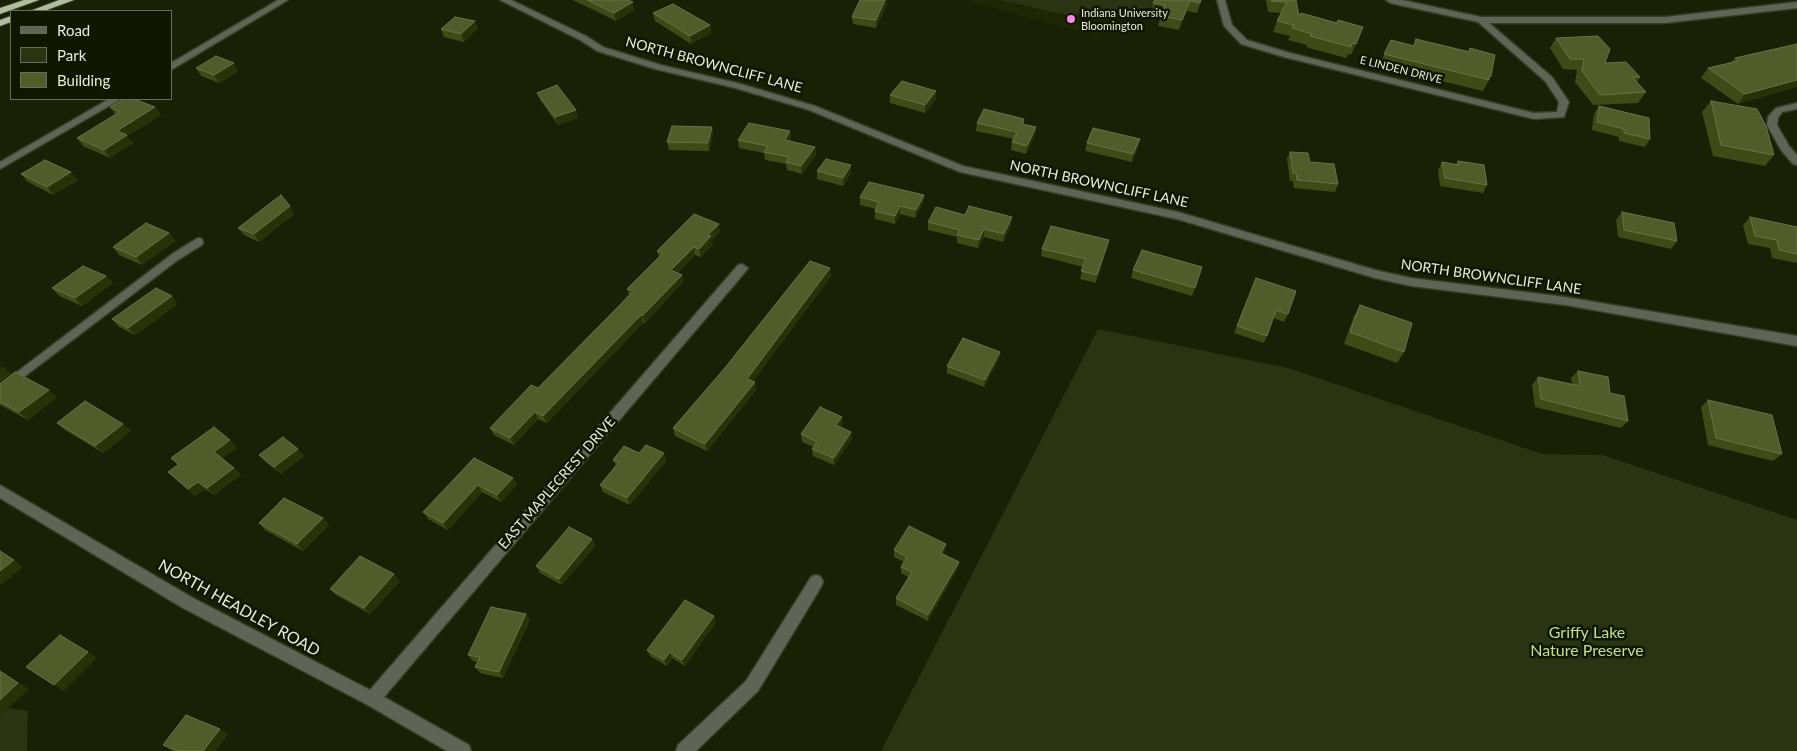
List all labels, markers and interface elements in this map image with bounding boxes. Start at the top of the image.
place label: Indiana University Bloomington [1081,6,1168,32]
legend [10,10,172,100]
marker: Indiana University Bloomington [1065,13,1077,25]
text: Road [57,21,90,39]
street label: NORTH BROWNCLIFF LANE [624,33,804,97]
text: Park [57,46,86,64]
street label: E LINDEN DRIVE [1358,53,1444,87]
text: Building [57,71,110,89]
street label: NORTH BROWNCLIFF LANE [1008,157,1190,211]
street label: NORTH BROWNCLIFF LANE [1400,256,1582,298]
street label: EAST MAPLECREST DRIVE [495,414,619,552]
street label: NORTH HEADLEY ROAD [155,556,323,660]
park label: Griffy Lake Nature Preserve [1530,623,1644,661]

